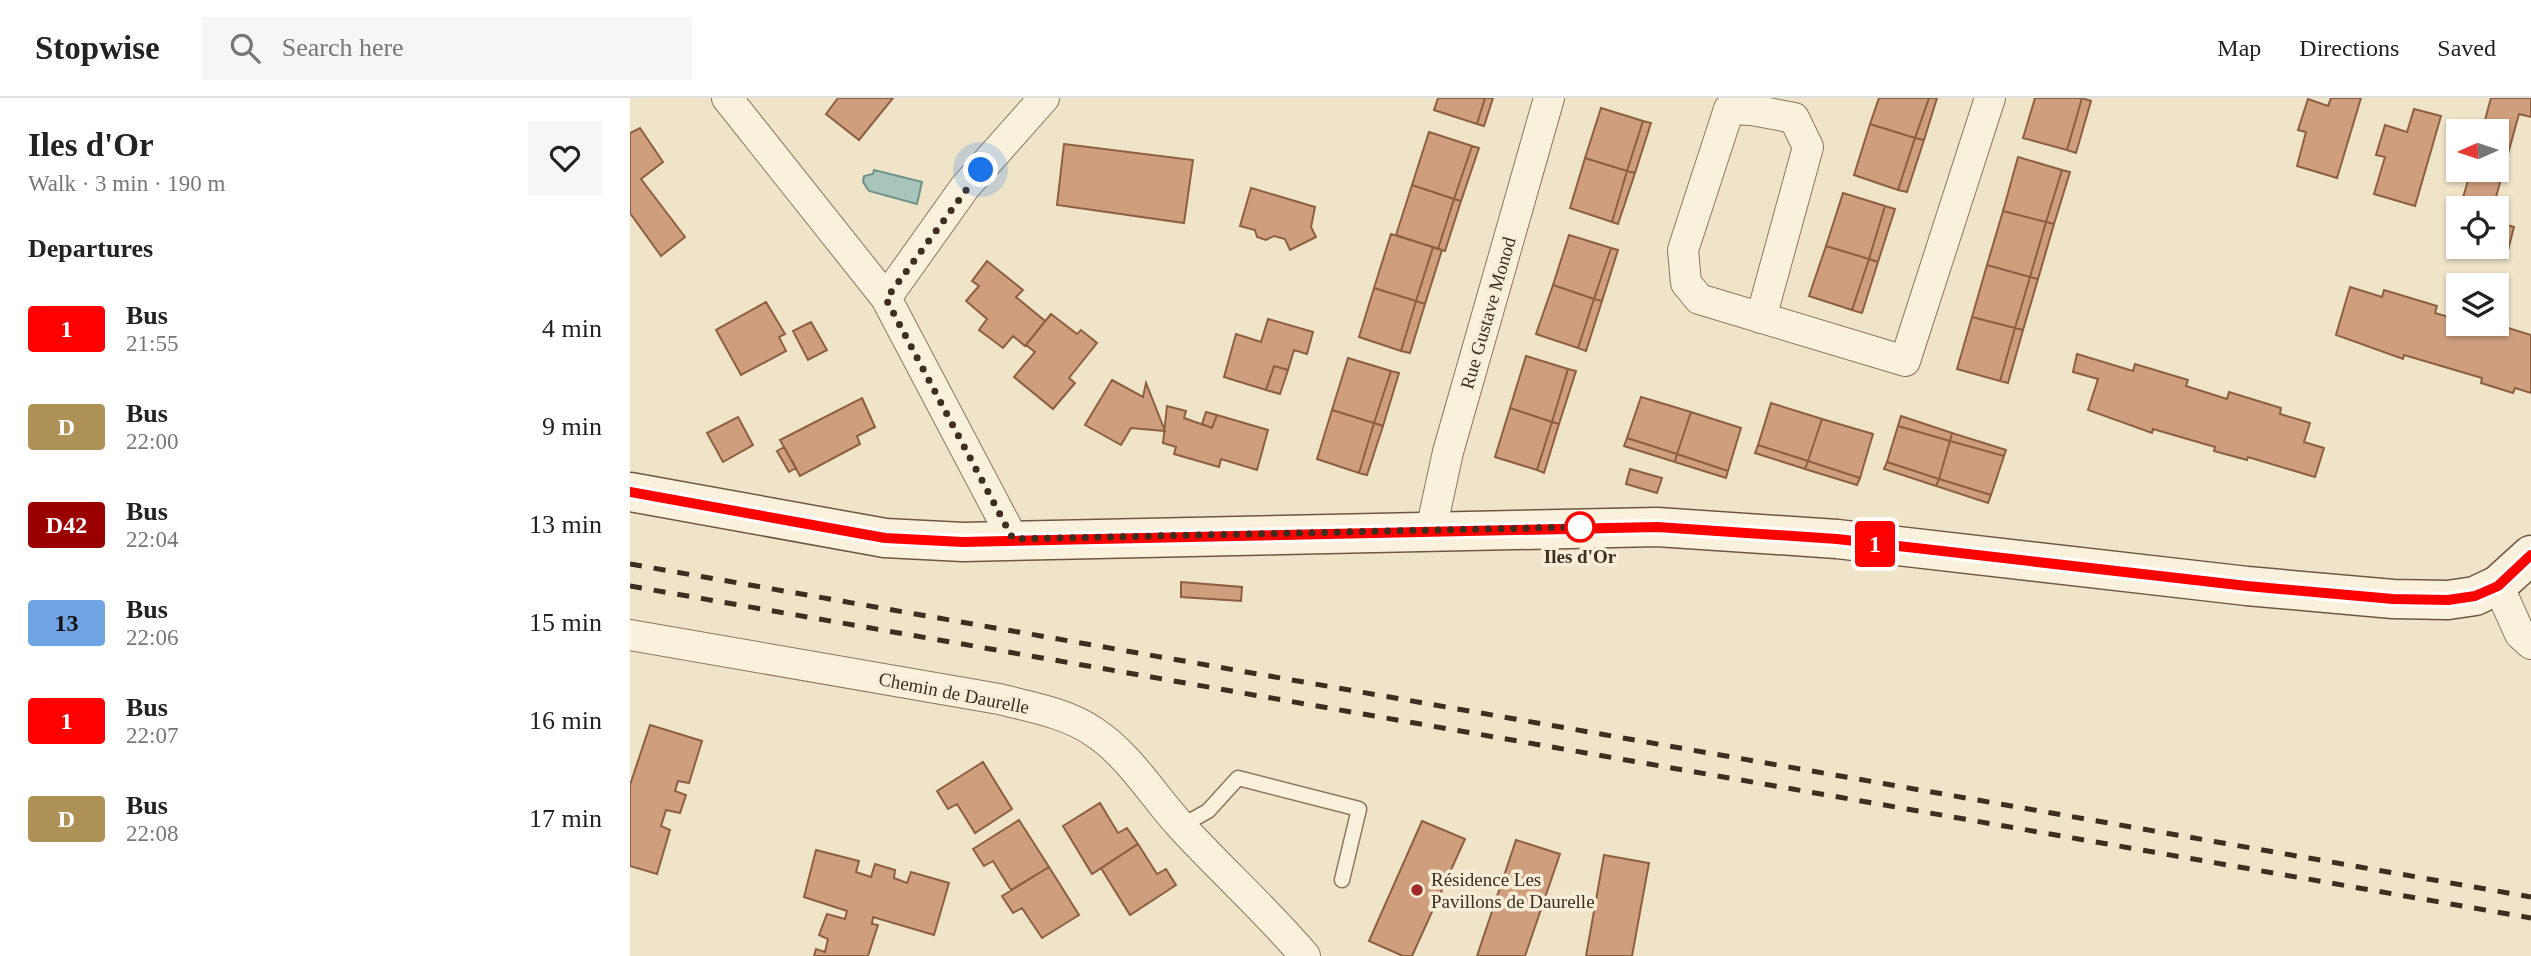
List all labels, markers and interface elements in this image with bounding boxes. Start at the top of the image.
search box [202,17,692,80]
icon: search [226,29,264,67]
text: Stopwise [35,30,160,66]
text: Search here [282,33,404,62]
text: Map [2217,35,2261,61]
text: Directions [2299,35,2399,61]
text: Saved [2437,35,2496,61]
north arrow [2446,119,2510,182]
map controls [2446,119,2509,336]
button: heart [528,121,602,195]
text: Iles d'Or [28,127,154,163]
your location [963,152,998,187]
text: Walk · 3 min · 190 m [28,171,225,196]
button: locate [2446,196,2509,259]
text: Departures [28,234,153,263]
street label: Rue Gustave Monod [1456,234,1520,391]
button: layers [2446,273,2509,336]
text: Bus [126,301,168,330]
text: 4 min [542,314,602,343]
text: 1 [61,316,73,342]
text: 21:55 [126,331,178,356]
text: Bus [126,399,168,428]
text: 9 min [542,412,602,441]
text: D [58,414,75,440]
text: 22:00 [126,429,178,454]
text: Bus [126,497,168,526]
text: 13 min [529,510,602,539]
text: D42 [46,512,87,538]
marker: Iles d'Or [1565,512,1595,542]
line badge: 1 [1852,521,1898,567]
text: 22:04 [126,527,178,552]
text: 1 [1869,531,1881,557]
place label: Iles d'Or [1544,546,1617,567]
text: Bus [126,595,168,624]
text: 15 min [529,608,602,637]
text: 13 [55,610,79,636]
text: 22:06 [126,625,178,650]
street label: Chemin de Daurelle [877,668,1031,718]
text: Bus [126,693,168,722]
text: 16 min [529,706,602,735]
text: 1 [61,708,73,734]
text: 22:07 [126,723,178,748]
text: Bus [126,791,168,820]
text: 17 min [529,804,602,833]
text: D [58,806,75,832]
text: 22:08 [126,821,178,846]
place label: Résidence Les Pavillons de Daurelle [1431,869,1595,912]
marker: Résidence Les Pavillons de Daurelle [1409,882,1425,898]

